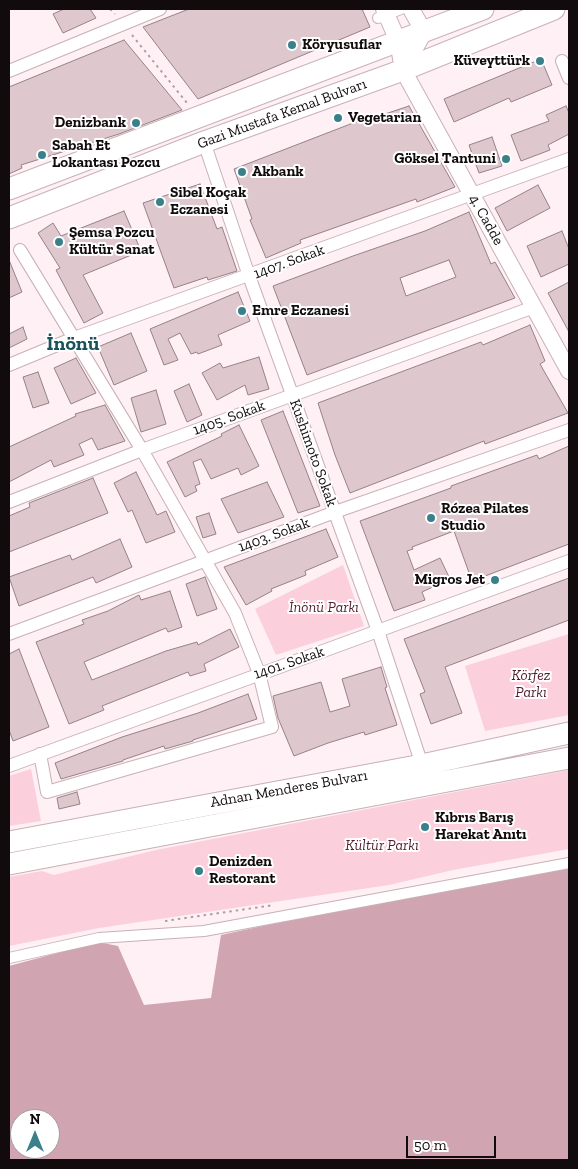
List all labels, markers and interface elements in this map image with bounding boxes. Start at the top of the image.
place label: Köryusuflar [302,36,382,54]
marker: Köryusuflar [286,39,298,51]
place label: Küveyttürk [453,52,530,70]
marker: Küveyttürk [534,55,546,67]
street label: Gazi Mustafa Kemal Bulvarı [195,75,369,153]
place label: Vegetarian [348,109,421,127]
marker: Vegetarian [332,112,344,124]
place label: Denizbank [55,114,126,132]
marker: Denizbank [130,117,142,129]
place label: Sabah Et Lokantası Pozcu [52,137,160,172]
marker: Sabah Et Lokantası Pozcu [36,149,48,161]
place label: Göksel Tantuni [394,150,496,168]
marker: Göksel Tantuni [500,153,512,165]
place label: Akbank [252,163,304,181]
marker: Akbank [236,166,248,178]
place label: Sibel Koçak Eczanesi [170,184,246,219]
street label: 4. Cadde [465,192,507,248]
marker: Sibel Koçak Eczanesi [154,196,166,208]
place label: Şemsa Pozcu Kültür Sanat [69,224,155,259]
marker: Şemsa Pozcu Kültür Sanat [53,236,65,248]
street label: 1407. Sokak [251,241,327,283]
place label: Emre Eczanesi [252,302,349,320]
marker: Emre Eczanesi [236,305,248,317]
district label: İnönü [47,332,99,356]
street label: 1405. Sokak [191,397,267,439]
street label: Kushimoto Sokak [285,397,341,509]
place label: Rózea Pilates Studio [441,500,529,535]
marker: Rózea Pilates Studio [425,512,437,524]
street label: 1403. Sokak [236,514,312,556]
place label: Migros Jet [414,571,485,589]
marker: Migros Jet [489,574,501,586]
park label: İnönü Parkı [289,599,359,617]
street label: 1401. Sokak [251,643,327,683]
park label: Körfez Parkı [511,667,551,702]
street label: Adnan Menderes Bulvarı [209,766,369,812]
place label: Kıbrıs Barış Harekat Anıtı [435,809,527,844]
marker: Kıbrıs Barış Harekat Anıtı [419,821,431,833]
park label: Kültür Parkı [345,837,419,855]
place label: Denizden Restorant [209,853,275,888]
marker: Denizden Restorant [193,865,205,877]
north arrow [10,1109,60,1159]
text: N [30,1111,40,1128]
scale bar [408,1126,498,1158]
text: 50 m [414,1136,447,1154]

